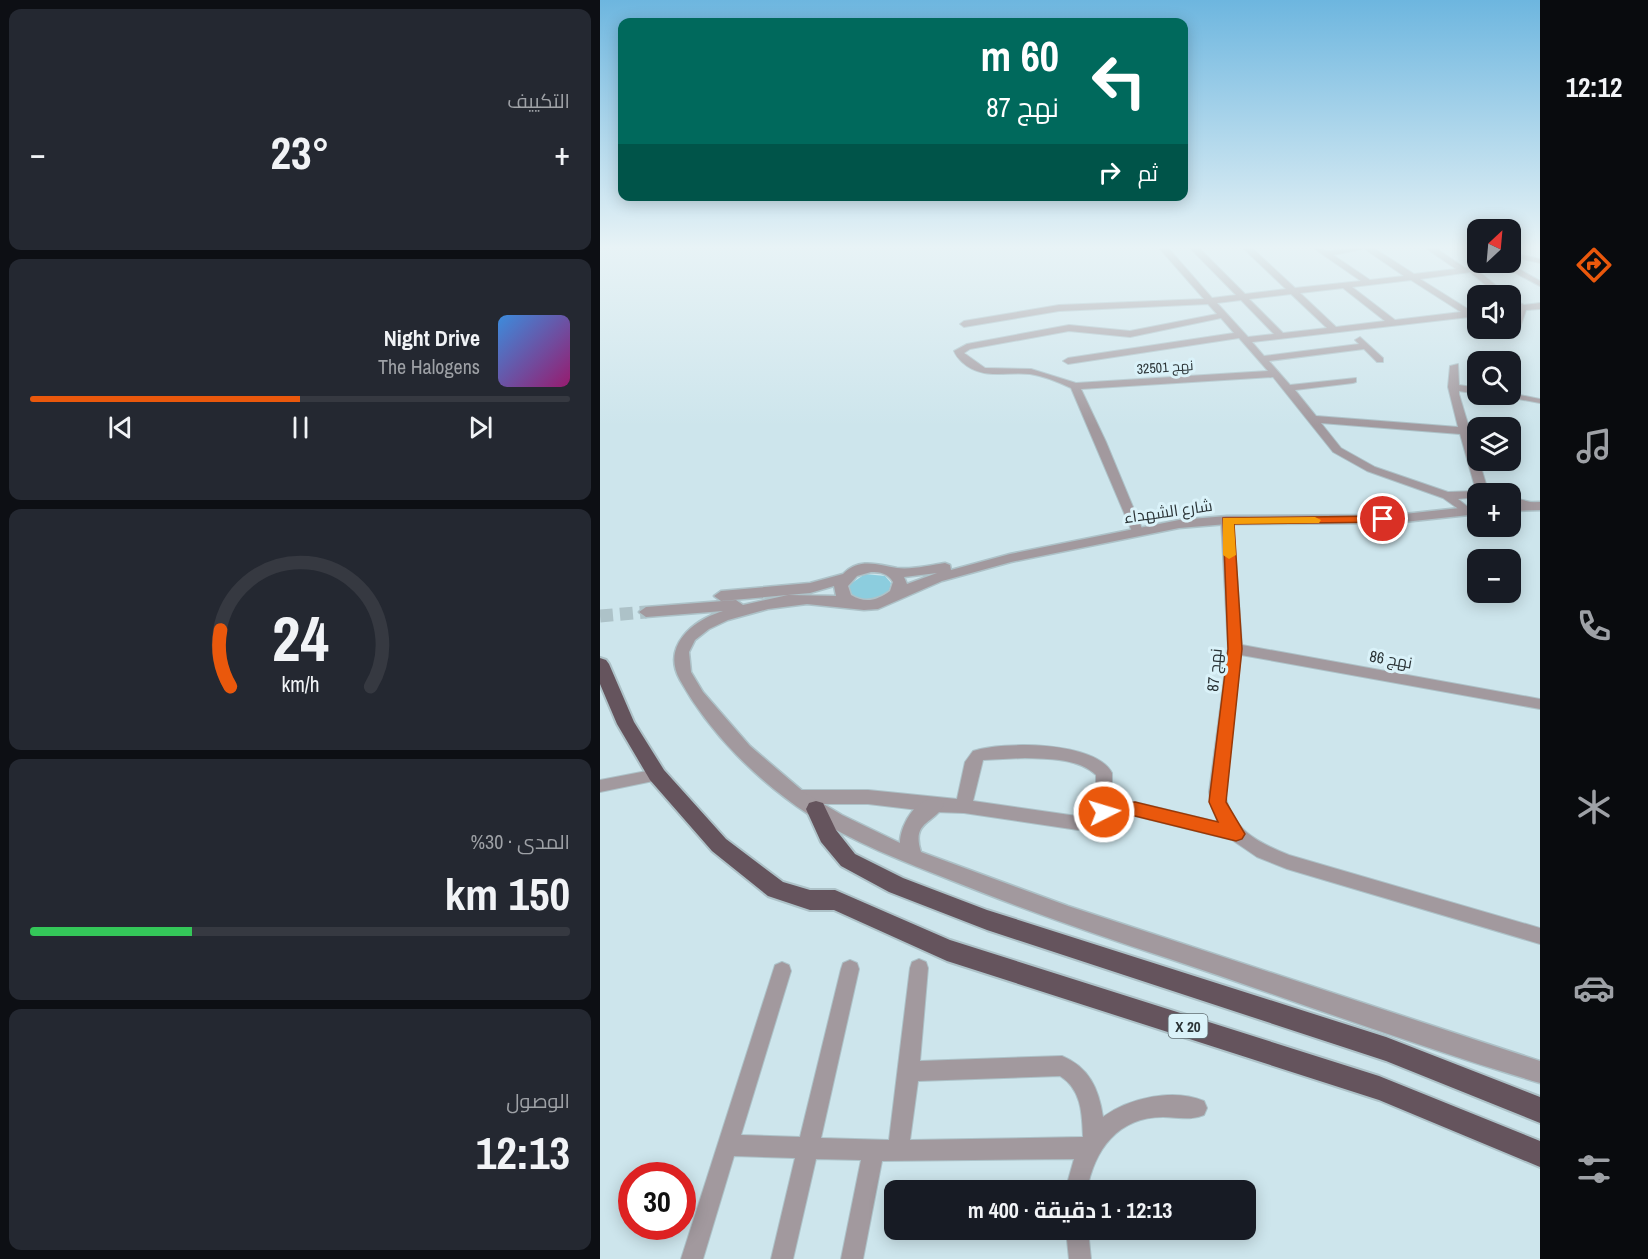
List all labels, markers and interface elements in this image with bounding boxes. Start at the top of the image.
text: 60 m [980,28,1059,84]
icon: left [1080,42,1158,120]
text: 12:12 [1566,69,1622,105]
text: التكييف [507,87,570,114]
text: نهج 87 [986,89,1059,125]
text: 23° [270,122,330,183]
text: − [30,131,46,175]
text: + [554,131,570,175]
icon: right [1093,156,1126,189]
text: ثم [1138,158,1158,188]
north arrow [1467,219,1521,273]
map controls [1467,219,1521,603]
icon: directions [1573,244,1615,286]
button: sound [1467,285,1521,339]
text: Night Drive [384,323,480,353]
button: search [1467,351,1521,405]
text: The Halogens [378,353,480,380]
street label: نهج 32501 [1136,356,1194,378]
icon: previous [104,411,137,444]
icon: pause [284,411,317,444]
icon: next [464,411,497,444]
button: layers [1467,417,1521,471]
icon: music [1573,425,1615,467]
button: + [1467,483,1521,537]
pin [1357,493,1408,544]
street label: شارع الشهداء [1122,494,1214,529]
icon: arrive [1366,502,1399,535]
button: − [1467,549,1521,603]
text: 24 [272,596,328,680]
icon: phone [1573,605,1615,647]
street label: نهج 86 [1368,644,1414,675]
street label: نهج 87 [1201,648,1228,693]
text: km/h [281,670,319,699]
position arrow [1072,780,1136,844]
icon: climate [1573,786,1615,828]
text: المدى · 30% [470,828,570,855]
text: 150 km [445,863,570,924]
icon: car [1573,967,1615,1009]
road number: X 20 [1168,1014,1208,1038]
text: الوصول [506,1087,570,1114]
text: 12:13 [476,1122,570,1183]
icon: filters [1573,1148,1615,1190]
speed limit sign: 30 [618,1162,696,1240]
text: 12:13 · 1 دقيقة · 400 m [968,1195,1172,1225]

